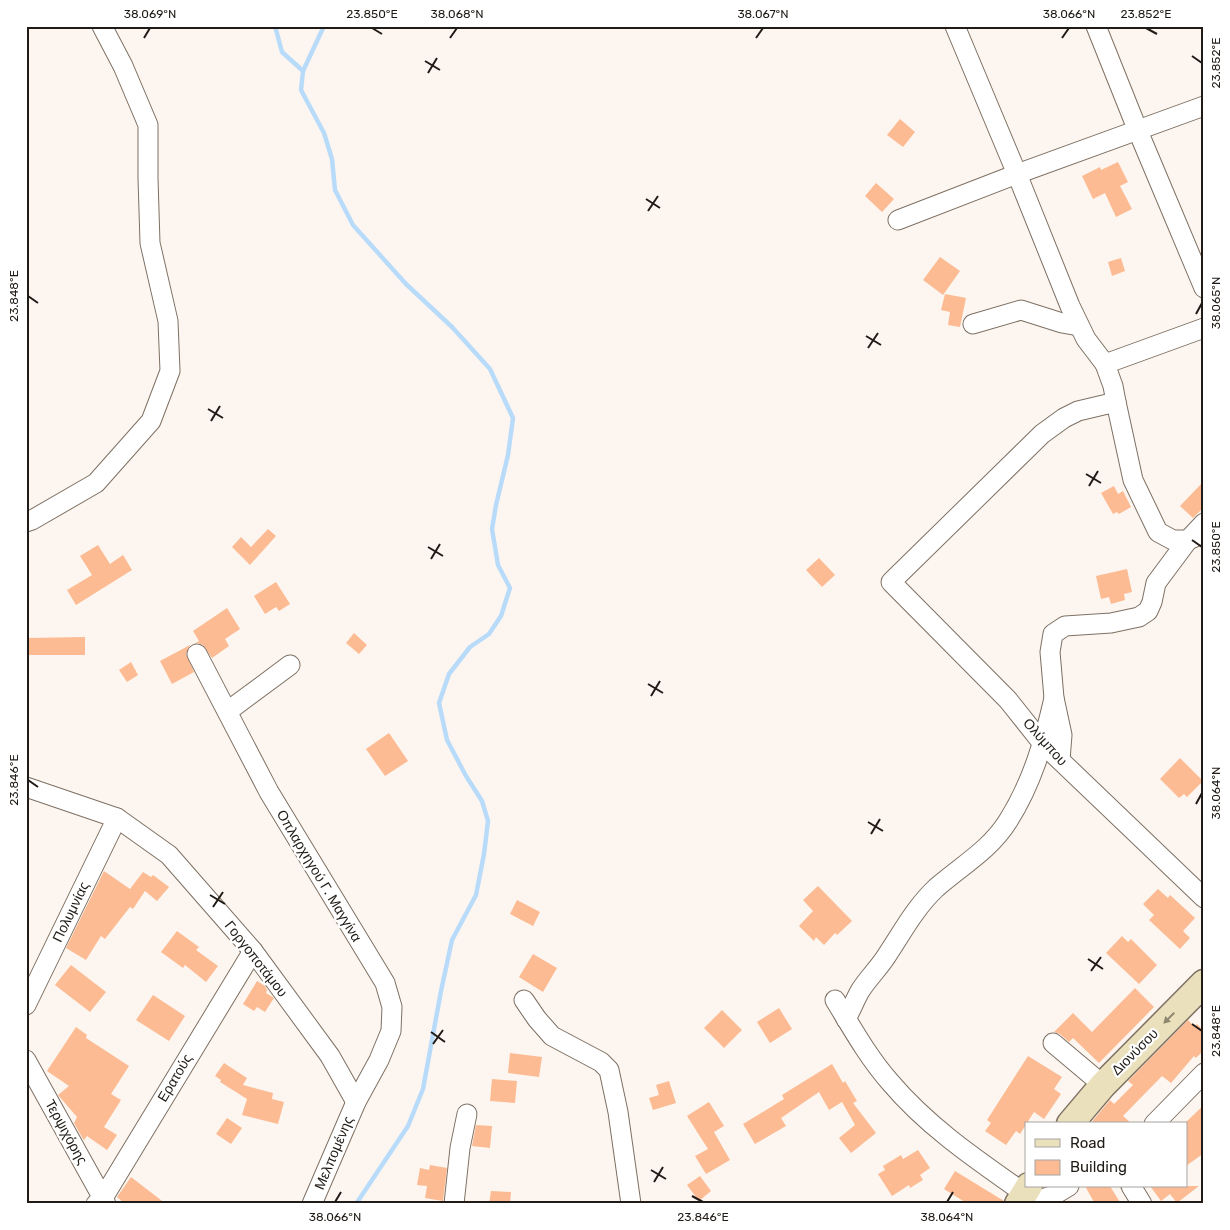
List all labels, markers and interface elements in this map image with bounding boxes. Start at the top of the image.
text: 38.069°N [124,7,176,21]
text: 23.850°E [346,7,398,21]
text: 38.068°N [430,7,484,21]
text: 38.067°N [737,7,789,21]
text: 38.066°N [1043,7,1095,21]
text: 23.852°E [1121,7,1171,21]
text: 23.852°E [1209,38,1223,88]
text: 23.848°E [7,270,21,322]
text: 38.065°N [1209,277,1223,329]
text: 23.850°E [1209,521,1223,573]
street label: Ολύμπου [1019,715,1071,769]
text: 23.846°E [7,754,21,806]
text: 38.064°N [1209,767,1223,819]
street label: Οπλαρχηγού Γ. Μαγγίνα [273,807,365,945]
street label: Πολυμνίας [49,879,93,945]
street label: Γοργοποτάμου [221,917,291,1001]
text: 23.848°E [1209,1005,1223,1057]
one-way arrow [1164,1012,1176,1024]
street label: Διονύσου [1108,1025,1162,1079]
street label: Ερατούς [154,1051,196,1105]
street label: Τερψιχόρης [41,1097,91,1168]
street label: Μελπομένης [311,1114,357,1192]
legend [1025,1122,1188,1188]
text: Road [1070,1134,1106,1152]
text: Building [1070,1158,1127,1176]
text: 38.066°N [309,1210,361,1224]
text: 23.846°E [677,1210,729,1224]
text: 38.064°N [921,1210,973,1224]

